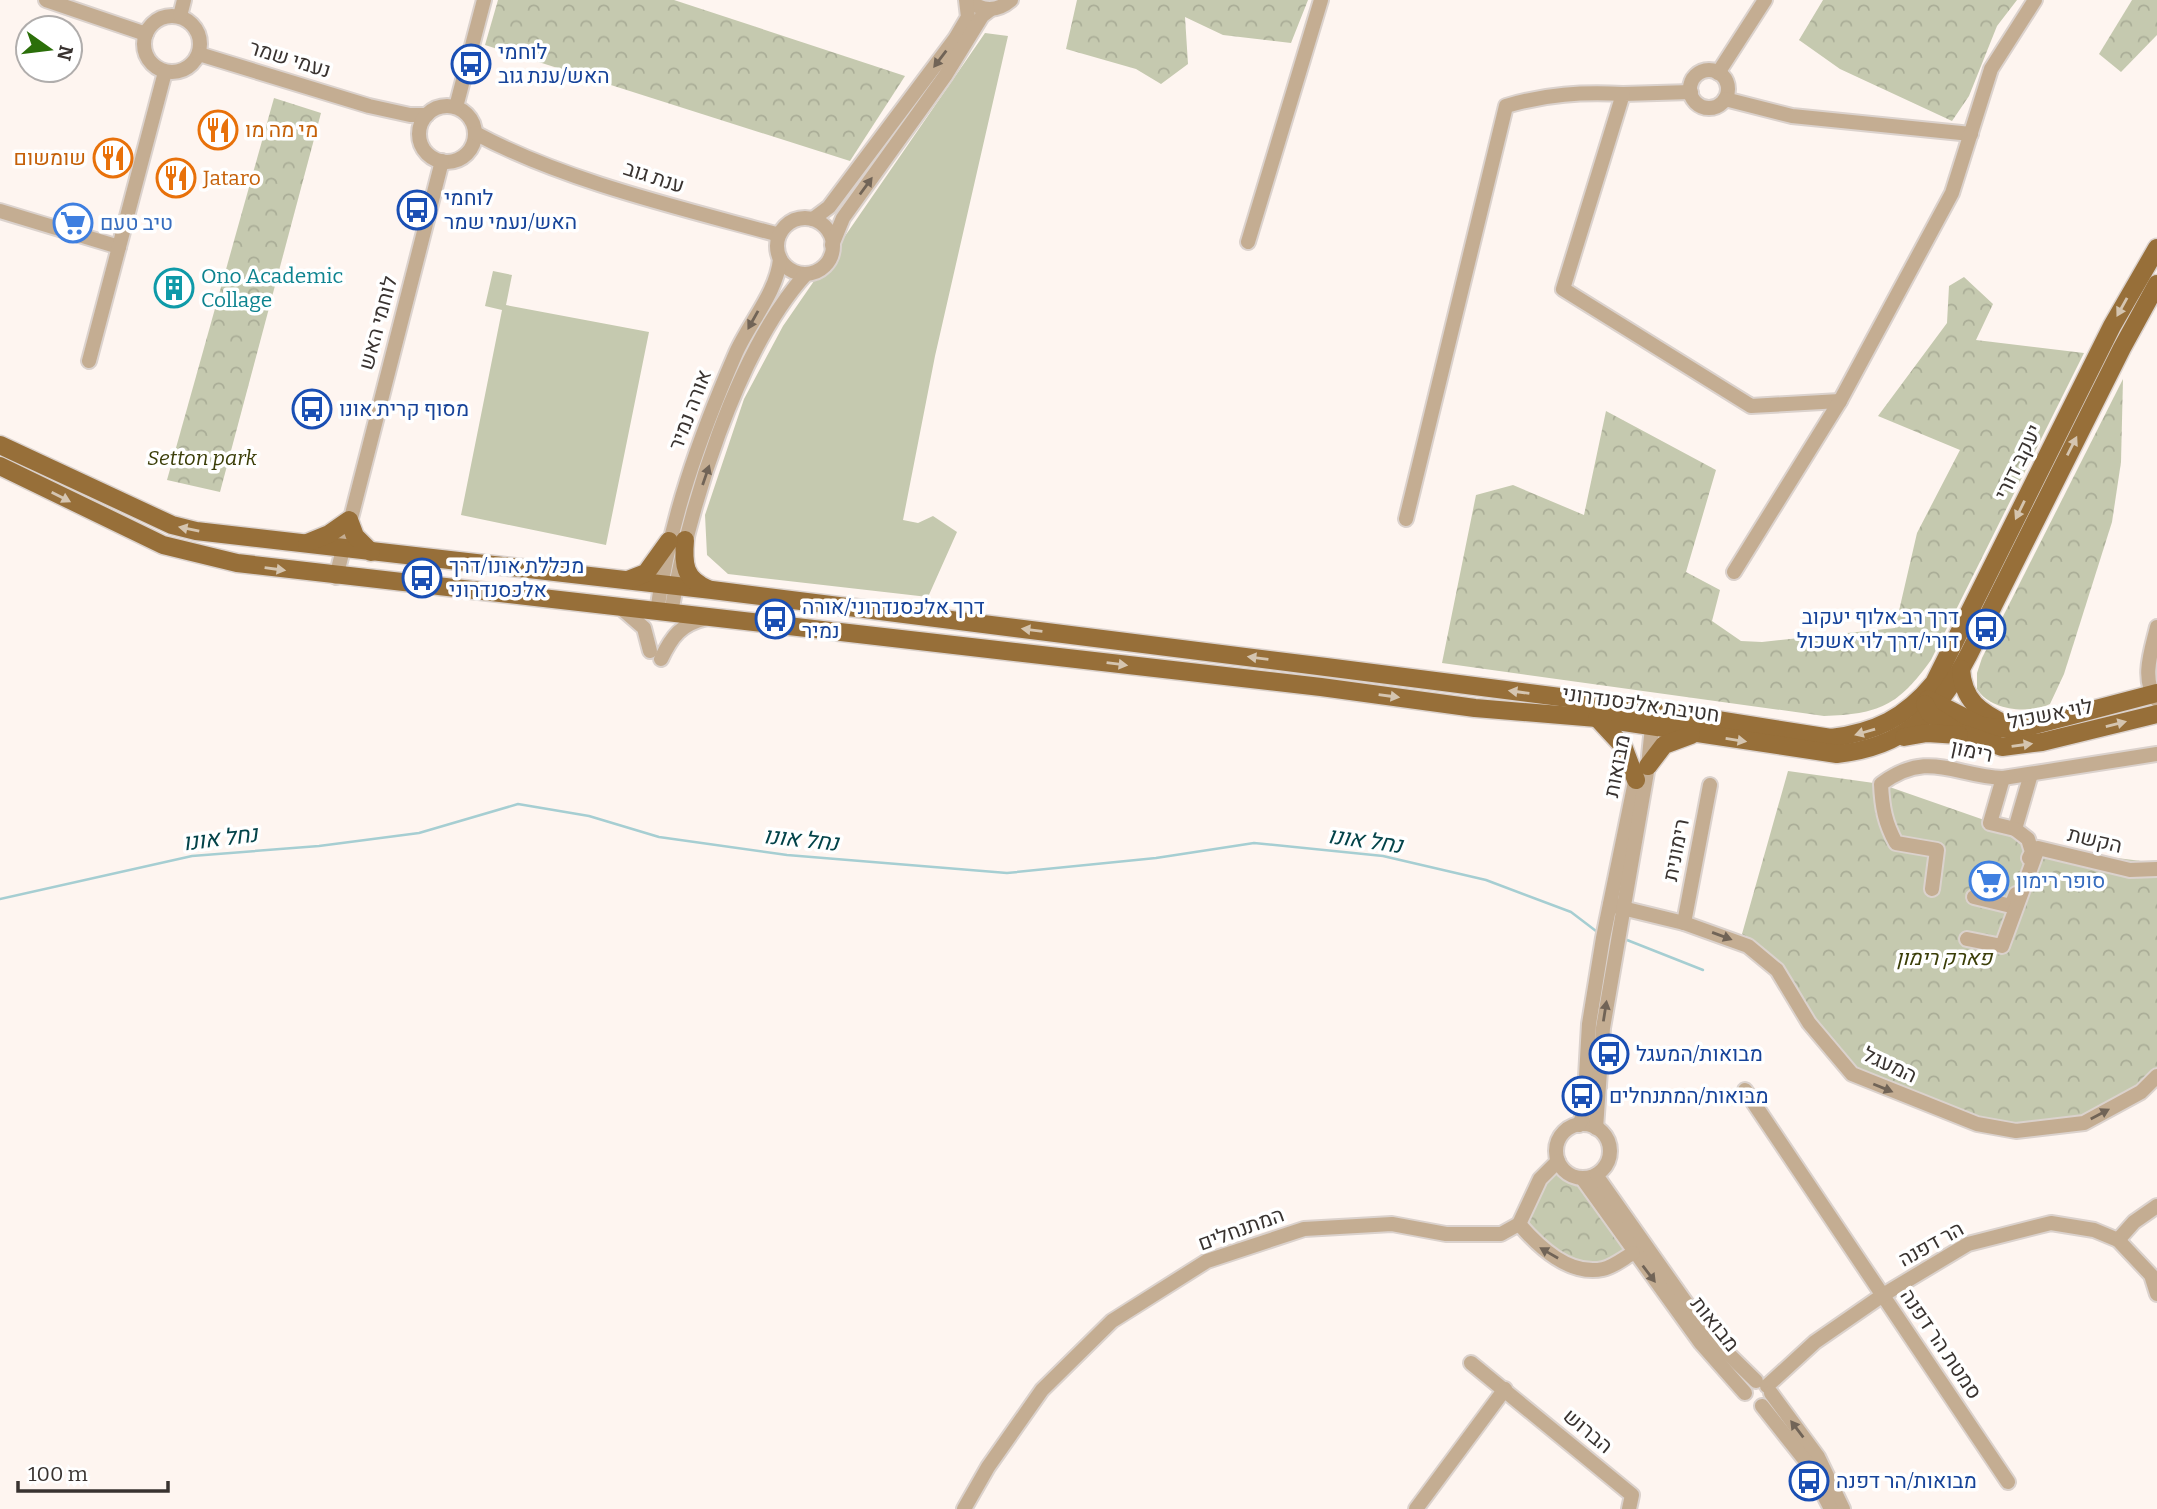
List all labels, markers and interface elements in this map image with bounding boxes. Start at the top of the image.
north arrow [14,14,84,84]
street label: נעמי שמר [246,34,334,84]
place label: לוחמי האש/ענת גוב [498,39,610,89]
text: N [52,43,78,63]
bus stop icon: לוחמי האש/ענת גוב [450,43,492,85]
one-way arrow [932,50,947,68]
restaurant icon: מי מה מו [197,109,239,151]
place label: מי מה מו [245,117,318,143]
restaurant icon: שומשום [92,137,134,179]
place label: שומשום [14,145,86,171]
street label: ענת גוב [620,155,688,199]
restaurant icon: Jataro [155,157,197,199]
place label: Jataro [202,165,261,191]
one-way arrow [859,177,873,195]
place label: לוחמי האש/נעמי שמר [444,185,577,235]
bus stop icon: לוחמי האש/נעמי שמר [396,189,438,231]
supermarket icon: טיב טעם [52,202,94,244]
place label: טיב טעם [100,210,173,236]
place label: Ono Academic Collage [201,263,343,313]
building icon: Ono Academic Collage [153,267,195,309]
street label: לוחמי האש [353,273,403,373]
one-way arrow [2116,297,2128,316]
one-way arrow [747,311,759,330]
street label: אורה נמיר [663,366,717,454]
bus stop icon: מסוף קרית אונו [291,388,333,430]
place label: מסוף קרית אונו [339,396,469,422]
street label: יעקב דורי [1989,420,2047,504]
one-way arrow [2067,436,2078,456]
park label: Setton park [147,445,258,471]
one-way arrow [701,465,712,486]
one-way arrow [51,491,71,502]
one-way arrow [2015,500,2026,520]
one-way arrow [178,524,200,535]
place label: מכללת אונו/דרך אלכסנדרוני [449,553,584,603]
bus stop icon: מכללת אונו/דרך אלכסנדרוני [401,557,443,599]
one-way arrow [264,564,286,575]
place label: דרך אלכסנדרוני/אורה נמיר [802,594,985,644]
bus stop icon: דרך אלכסנדרוני/אורה נמיר [754,598,796,640]
place label: דרך רב אלוף יעקוב דורי/דרך לוי אשכול [1797,604,1959,654]
bus stop icon: דרך רב אלוף יעקוב דורי/דרך לוי אשכול [1965,608,2007,650]
one-way arrow [1021,625,1043,636]
one-way arrow [1247,653,1269,664]
one-way arrow [1106,658,1128,669]
street label: חטיבת אלכסנדרוני [1561,680,1721,728]
one-way arrow [1508,687,1530,698]
one-way arrow [1378,691,1400,702]
street label: לוי אשכול [2005,693,2095,735]
one-way arrow [2105,718,2127,729]
one-way arrow [1854,727,1875,737]
street label: מבואות [1598,732,1636,800]
street label: רימון [1949,734,1995,768]
one-way arrow [1725,735,1747,746]
one-way arrow [2011,740,2033,751]
street label: רימונית [1657,816,1695,884]
water label: נחל אונו [181,819,261,856]
water label: נחל אונו [762,821,842,857]
water label: נחל אונו [1326,821,1406,859]
street label: הקשת [2065,821,2125,859]
supermarket icon: סופר רימון [1968,860,2010,902]
place label: סופר רימון [2016,868,2105,894]
one-way arrow [1712,931,1733,942]
park label: פארק רימון [1896,945,1994,971]
one-way arrow [1600,1000,1611,1022]
bus stop icon: מבואות/המעגל [1588,1033,1630,1075]
place label: מבואות/המעגל [1636,1041,1763,1067]
street label: המעגל [1859,1041,1921,1089]
bus stop icon: מבואות/המתנחלים [1561,1075,1603,1117]
place label: מבואות/המתנחלים [1609,1083,1769,1109]
one-way arrow [1872,1083,1893,1094]
one-way arrow [2090,1108,2110,1120]
street label: המתנחלים [1194,1201,1288,1257]
street label: הר דפנה [1894,1215,1968,1273]
one-way arrow [1540,1247,1559,1259]
one-way arrow [1642,1265,1656,1284]
street label: סמטת הר דפנה [1894,1284,1988,1404]
street label: מבואות [1685,1291,1745,1357]
street label: הברוש [1558,1403,1618,1459]
one-way arrow [1790,1420,1805,1438]
scale bar [18,1450,168,1494]
bus stop icon: מבואות/הר דפנה [1788,1460,1830,1502]
text: 100 m [28,1461,88,1487]
place label: מבואות/הר דפנה [1836,1468,1977,1494]

